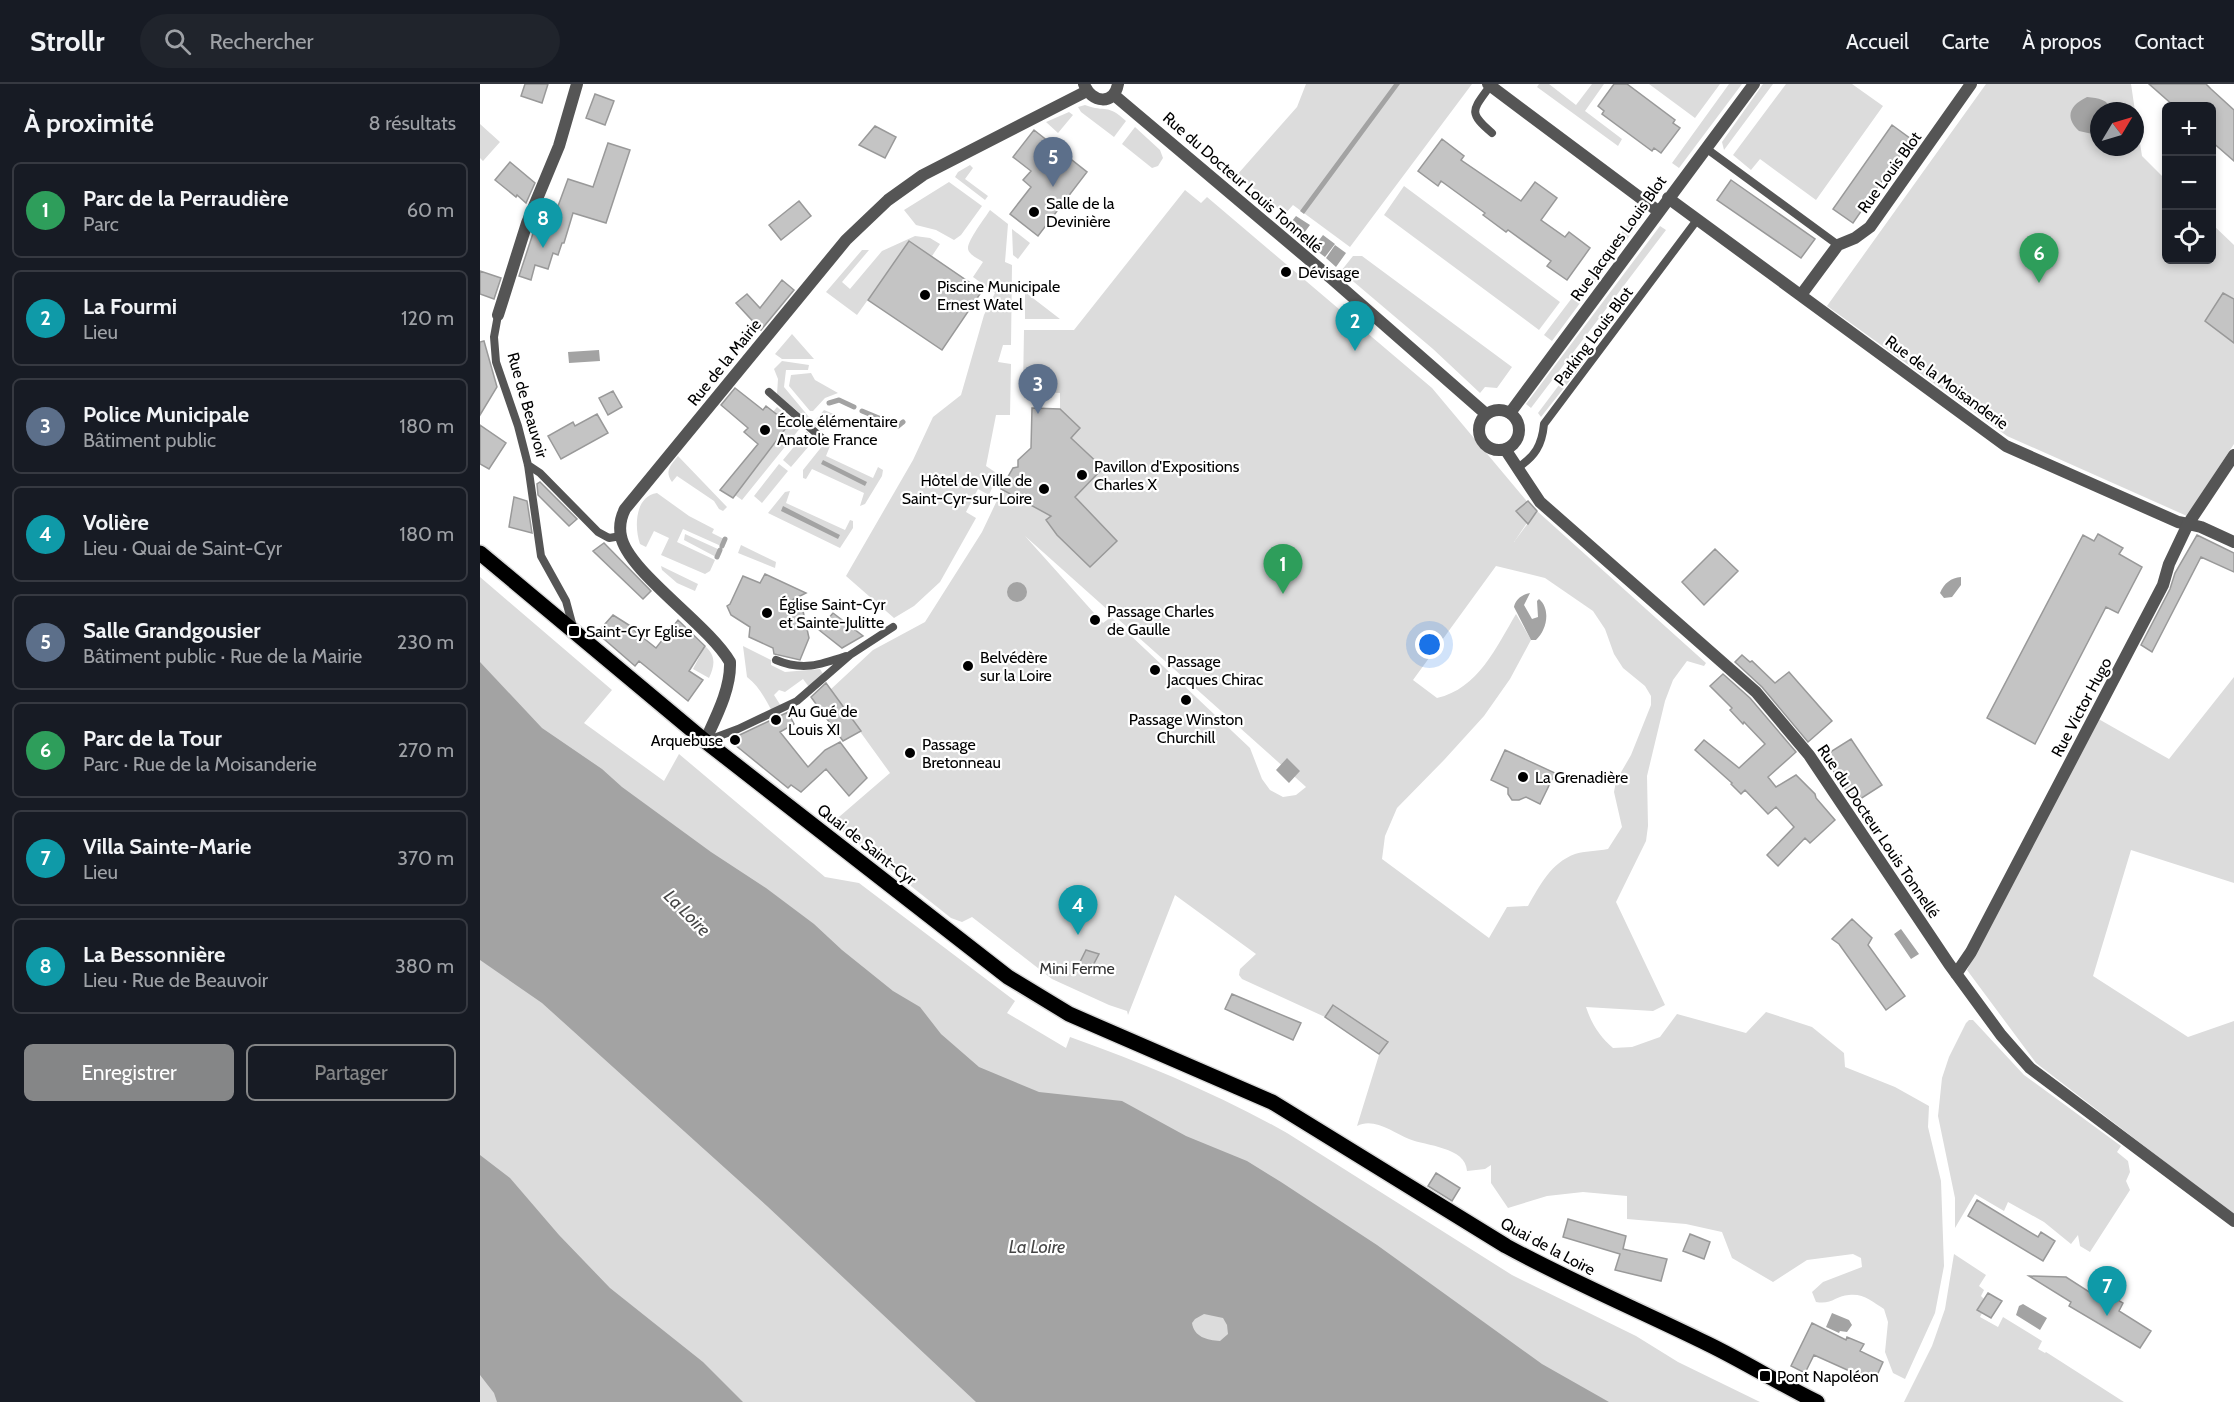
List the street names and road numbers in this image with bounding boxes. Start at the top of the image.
street label: Rue du Docteur Louis Tonnellé [1159,108,1326,257]
street label: Rue Louis Blot [1854,128,1926,217]
street label: Rue Jacques Louis Blot [1567,172,1671,305]
street label: Parking Louis Blot [1550,283,1637,389]
street label: Rue de la Mairie [684,315,765,409]
street label: Rue de la Moisanderie [1882,331,2012,433]
street label: Rue de Beauvoir [503,350,552,461]
street label: Rue Victor Hugo [2047,654,2116,760]
street label: Rue du Docteur Louis Tonnellé [1813,741,1944,922]
street label: Quai de Saint-Cyr [813,800,921,889]
street label: Quai de la Loire [1497,1214,1598,1279]

